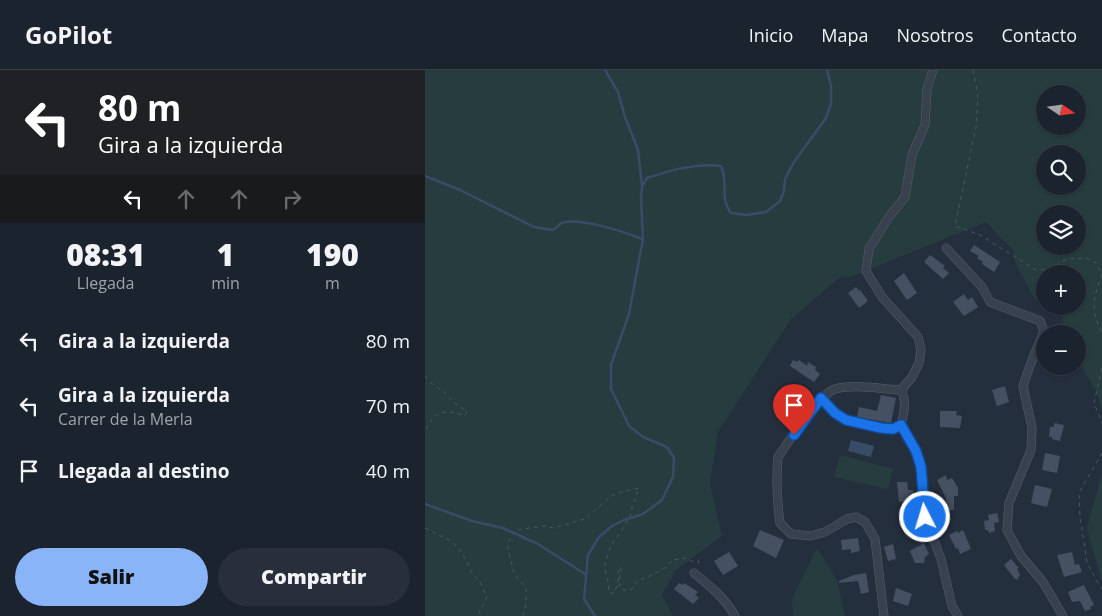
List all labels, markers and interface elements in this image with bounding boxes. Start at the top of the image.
text: GoPilot [25,18,112,51]
text: Inicio [749,23,793,47]
text: Mapa [821,23,869,47]
text: Nosotros [897,23,974,47]
text: Contacto [1002,23,1077,47]
text: 80 m [98,84,181,131]
north arrow [1036,85,1086,135]
map controls [1036,85,1086,375]
icon: left [15,90,80,155]
text: Gira a la izquierda [98,129,283,159]
button: search [1036,145,1086,195]
icon: left [119,185,147,213]
icon: ahead [172,185,200,213]
icon: ahead [225,185,253,213]
icon: right [278,185,306,213]
button: layers [1036,205,1086,255]
text: 08:31 [66,234,145,275]
text: 1 [217,234,234,275]
text: 190 [306,234,359,275]
button: + [1036,265,1086,315]
text: Llegada [77,272,134,294]
text: min [211,272,240,294]
text: m [325,272,340,294]
button: − [1036,325,1086,375]
icon: left [15,327,43,355]
text: Gira a la izquierda [58,328,230,354]
text: 80 m [366,328,410,354]
text: Gira a la izquierda [58,382,230,408]
pin [773,384,815,435]
icon: arrive [780,391,808,419]
icon: left [15,392,43,420]
text: 70 m [366,393,410,419]
text: Carrer de la Merla [58,408,193,430]
icon: arrive [15,457,43,485]
text: Llegada al destino [58,458,230,484]
text: 40 m [366,458,410,484]
position arrow [898,490,950,542]
button: Salir [15,548,208,606]
button: Compartir [218,548,410,606]

